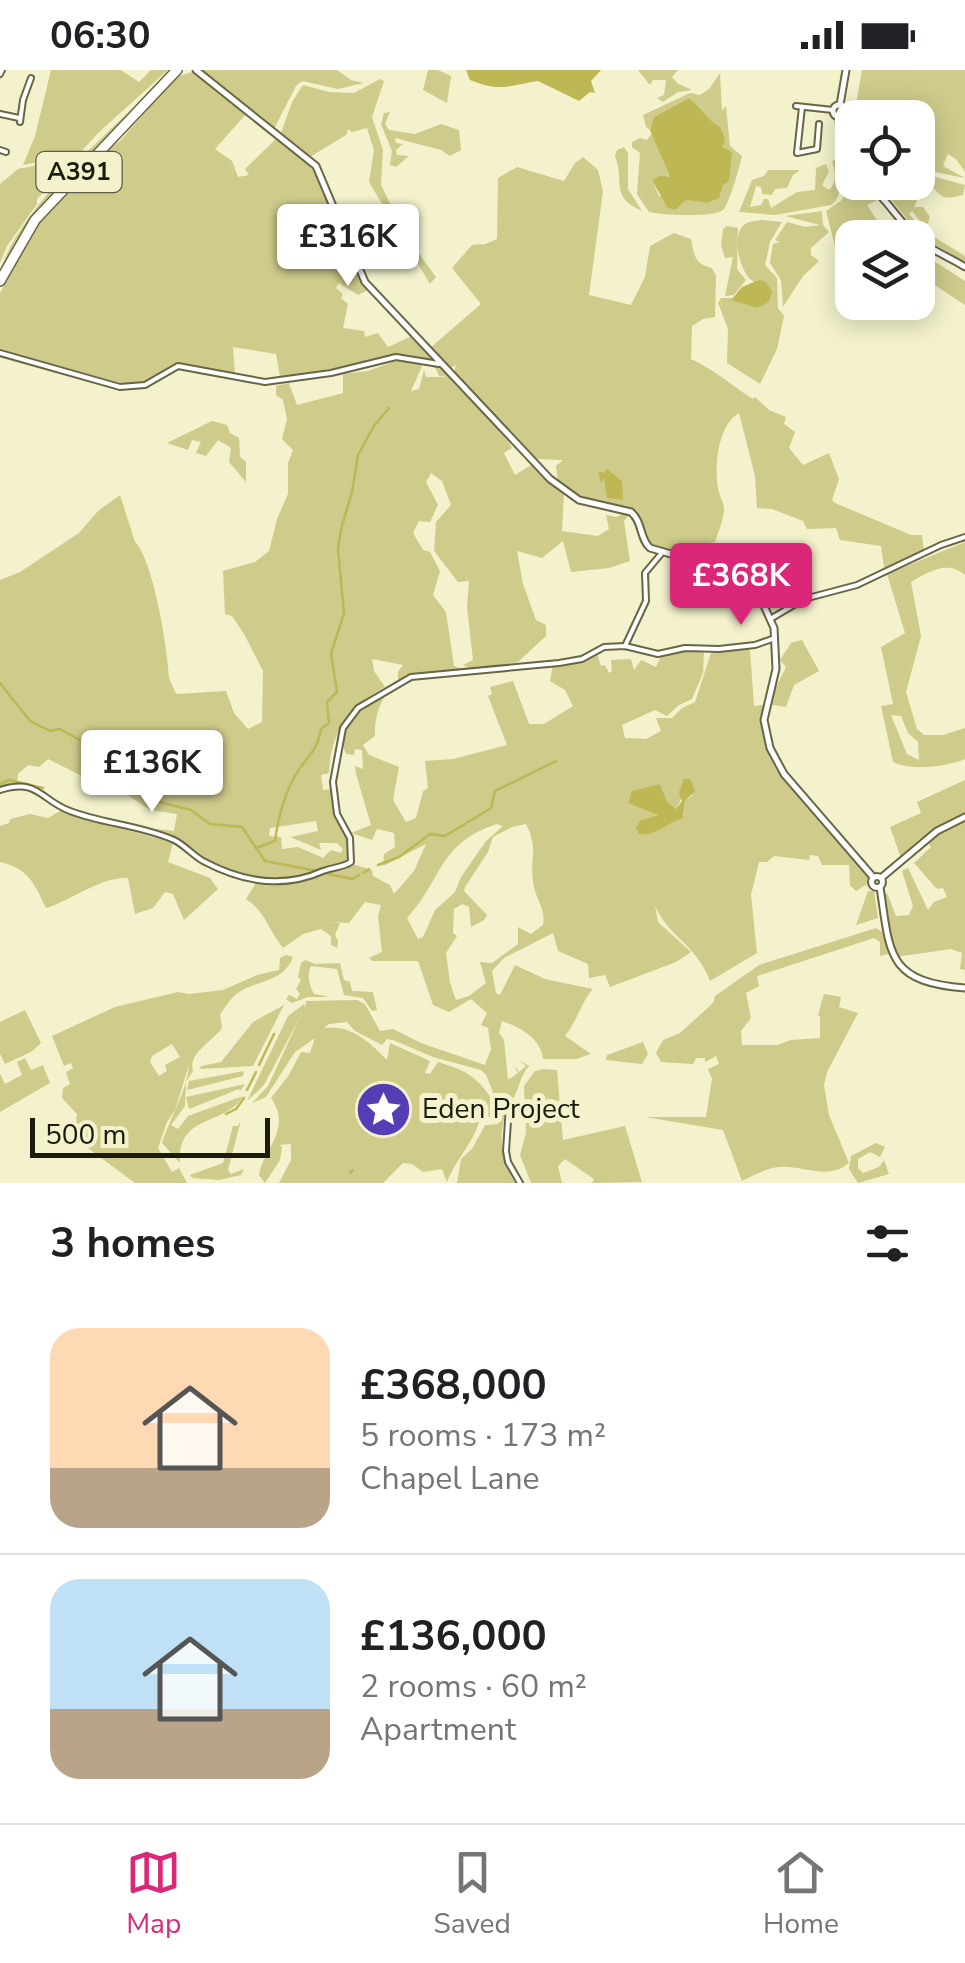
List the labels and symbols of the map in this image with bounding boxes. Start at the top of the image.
road number: A391 [36,152,122,192]
pin: £316K [278,204,418,289]
pin: £368K [671,543,811,628]
pin: £136K [82,730,222,815]
place icon: Eden Project [353,1079,413,1139]
place label: Eden Project [422,1090,580,1128]
scale bar [30,1113,270,1158]

